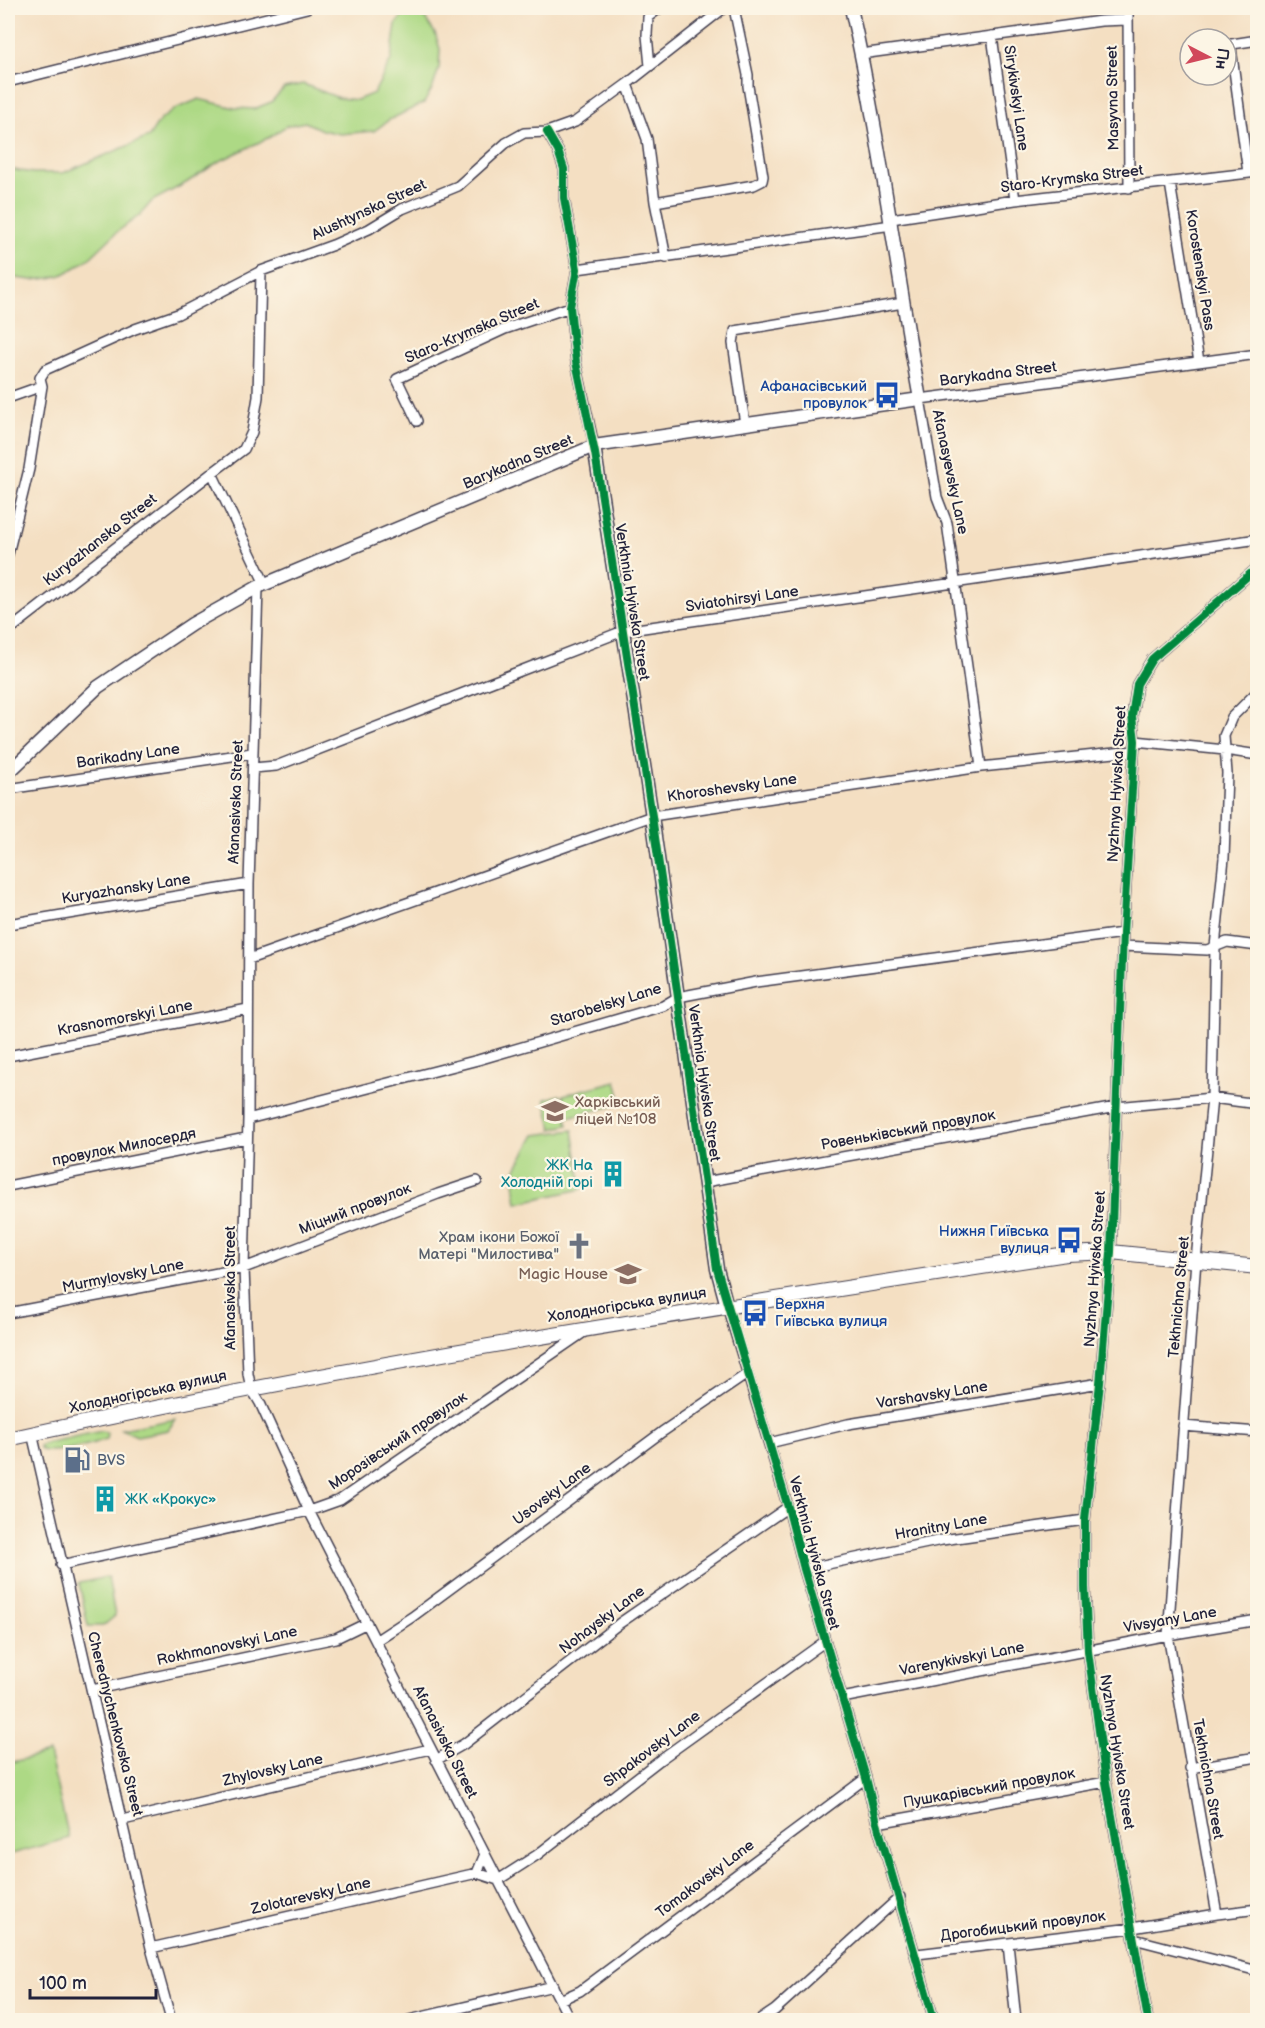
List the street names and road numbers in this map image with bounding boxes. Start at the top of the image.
street label: Sirykivskyi Lane [999,44,1033,152]
street label: Masyvna Street [1103,45,1123,151]
street label: Staro-Krymska Street [999,161,1145,197]
street label: Alushtynska Street [309,175,430,245]
street label: Korostenskyi Pass [1181,208,1219,332]
street label: Staro-Krymska Street [402,294,542,368]
street label: Barykadna Street [938,357,1058,391]
street label: Afanasyevsky Lane [927,408,973,536]
street label: Barykadna Street [460,430,576,494]
street label: Kuryazhanska Street [39,489,161,590]
street label: Verkhnia Hyivska Street [610,522,654,682]
street label: Sviatohirsyi Lane [684,582,800,616]
street label: Nyzhnya Hyivska Street [1103,705,1131,863]
street label: Barikadny Lane [75,739,181,773]
street label: Afanasivska Street [224,739,248,864]
street label: Khoroshevsky Lane [666,769,798,807]
street label: Kuryazhansky Lane [60,869,192,909]
street label: Starobelsky Lane [548,979,664,1031]
street label: Krasnomorskyi Lane [56,996,194,1040]
street label: Verkhnia Hyivska Street [684,1003,724,1163]
street label: Ровеньківський провулок [819,1105,997,1155]
street label: провулок Милосердя [50,1124,198,1170]
street label: Міцний провулок [296,1179,414,1239]
street label: Nyzhnya Hyivska Street [1080,1190,1110,1348]
street label: Afanasivska Street [221,1225,240,1350]
street label: Tekhnichna Street [1164,1235,1194,1359]
street label: Murmylovsky Lane [60,1255,186,1297]
street label: Холодногірська вулиця [546,1283,708,1327]
street label: Холодногірська вулиця [68,1366,228,1418]
street label: Varshavsky Lane [875,1377,989,1413]
street label: Морозівський провулок [325,1388,471,1494]
street label: Usovsky Lane [509,1458,595,1530]
street label: Verkhnia Hyivska Street [784,1474,844,1632]
street label: Hranitny Lane [893,1510,989,1544]
street label: Nohaysky Lane [555,1582,649,1658]
street label: Vivsyany Lane [1122,1602,1218,1638]
street label: Rokhmanovskyi Lane [155,1622,299,1670]
street label: Cherednychenkovska Street [83,1630,147,1819]
street label: Varenykivskyi Lane [898,1638,1026,1680]
street label: Nyzhnya Hyivska Street [1095,1673,1139,1831]
street label: Afanasivska Street [408,1682,482,1802]
street label: Shpakovsky Lane [600,1706,704,1792]
street label: Tekhnichna Street [1188,1717,1228,1841]
street label: Zhylovsky Lane [220,1749,325,1791]
street label: Пушкарівський провулок [902,1764,1076,1812]
street label: Tomakovsky Lane [652,1836,758,1922]
street label: Zolotarevsky Lane [248,1873,373,1919]
street label: Дрогобицький провулок [939,1906,1107,1946]

